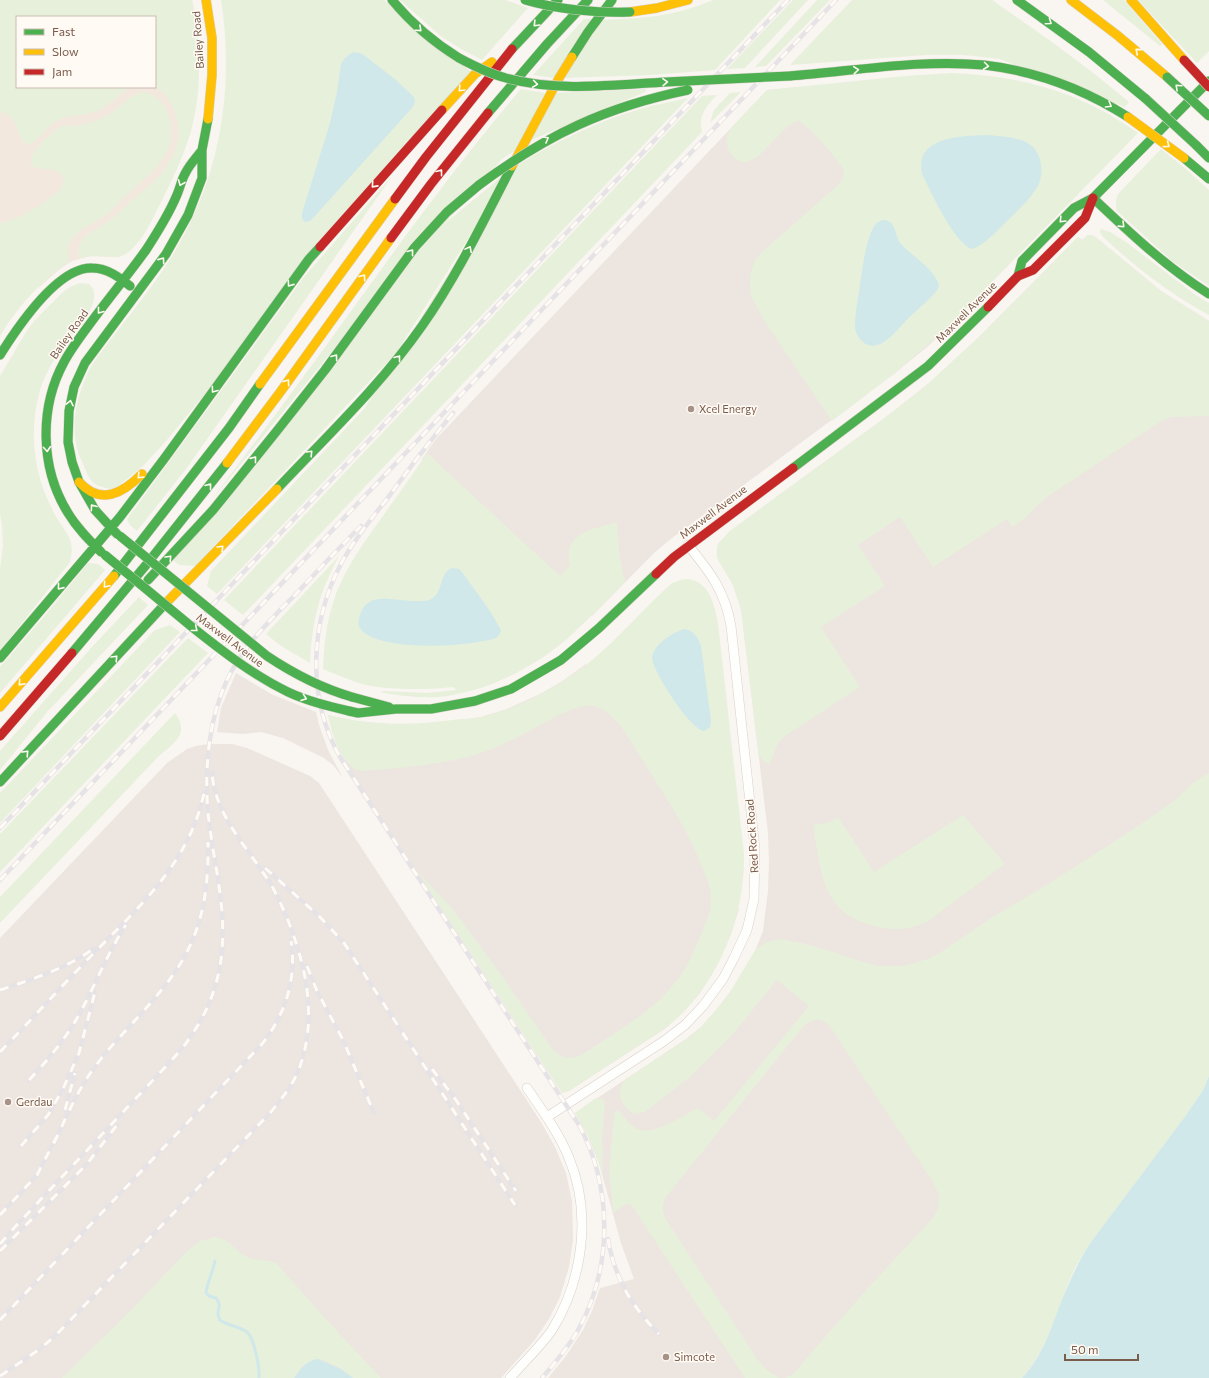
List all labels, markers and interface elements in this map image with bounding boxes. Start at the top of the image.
street label: Bailey Road [189,11,206,69]
legend [16,16,156,88]
one-way arrow [1045,17,1052,24]
one-way arrow [533,19,541,27]
text: Fast [52,24,75,38]
one-way arrow [414,24,422,31]
text: Slow [52,44,79,58]
one-way arrow [1135,49,1142,56]
one-way arrow [983,61,989,70]
text: Jam [52,64,72,79]
one-way arrow [853,66,859,75]
one-way arrow [662,78,668,86]
one-way arrow [532,80,538,89]
one-way arrow [459,84,466,92]
one-way arrow [1175,84,1183,92]
one-way arrow [1105,100,1112,108]
one-way arrow [542,137,549,144]
one-way arrow [1163,140,1170,147]
one-way arrow [436,170,443,177]
one-way arrow [178,180,186,187]
one-way arrow [371,180,379,188]
one-way arrow [1059,215,1067,223]
one-way arrow [1117,220,1124,227]
one-way arrow [464,246,472,253]
one-way arrow [407,250,414,257]
one-way arrow [157,258,164,265]
one-way arrow [358,274,365,281]
street label: Maxwell Avenue [932,278,999,345]
one-way arrow [288,280,295,287]
street label: Bailey Road [47,306,90,361]
one-way arrow [98,307,105,314]
one-way arrow [330,355,337,362]
one-way arrow [393,355,400,362]
one-way arrow [282,380,289,387]
one-way arrow [212,385,219,392]
one-way arrow [66,400,74,406]
place label: Xcel Energy [699,402,757,415]
marker: Xcel Energy [686,404,696,414]
one-way arrow [42,446,51,452]
one-way arrow [305,451,312,458]
one-way arrow [250,457,257,464]
one-way arrow [137,471,145,479]
street label: Maxwell Avenue [677,482,749,541]
one-way arrow [204,484,211,491]
one-way arrow [91,504,98,511]
one-way arrow [216,545,223,553]
one-way arrow [164,555,171,562]
one-way arrow [103,580,110,587]
one-way arrow [58,583,65,590]
street label: Maxwell Avenue [194,610,267,669]
one-way arrow [190,625,197,632]
one-way arrow [110,655,117,662]
one-way arrow [19,679,26,686]
one-way arrow [300,694,307,702]
one-way arrow [22,750,29,758]
street label: Red Rock Road [742,799,761,873]
place label: Gerdau [16,1095,52,1108]
marker: Gerdau [3,1097,13,1107]
scale bar [1065,1336,1138,1362]
text: 50 m [1071,1342,1099,1356]
place label: Simcote [674,1350,715,1363]
marker: Simcote [661,1352,671,1362]

